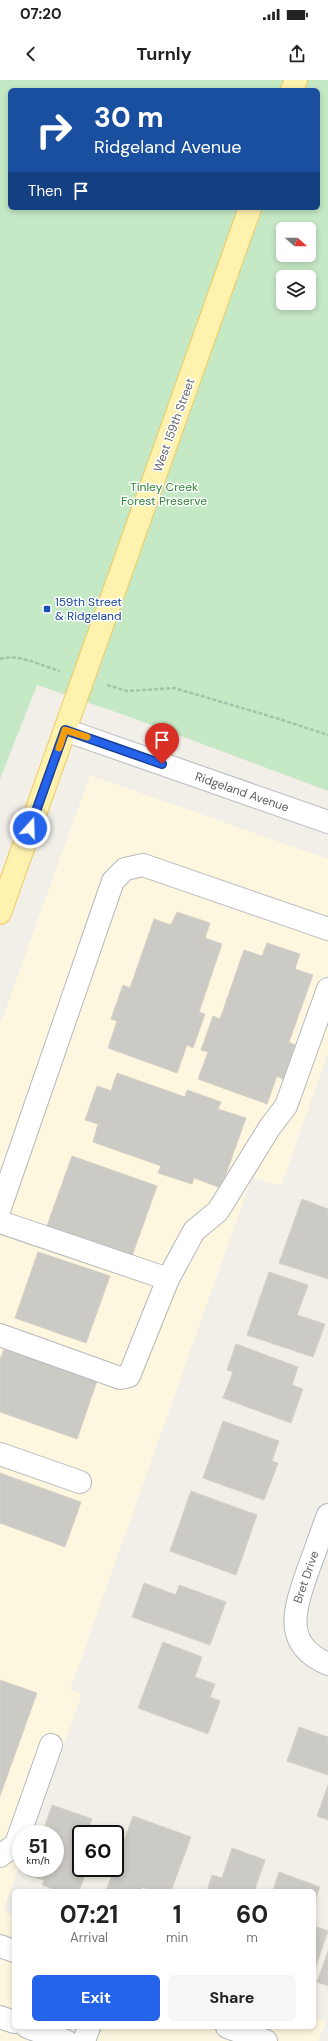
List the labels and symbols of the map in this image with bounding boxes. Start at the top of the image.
north arrow [276,222,316,262]
street label: West 159th Street [150,376,198,474]
park label: Tinley Creek Forest Preserve [121,479,207,509]
place label: 159th Street & Ridgeland [55,594,122,624]
marker: 159th Street & Ridgeland [42,604,52,614]
pin [145,723,179,764]
street label: Ridgeland Avenue [193,768,291,816]
position arrow [9,807,51,849]
street label: Bret Drive [290,1549,322,1605]
speed limit sign: 60 [72,1825,124,1877]

